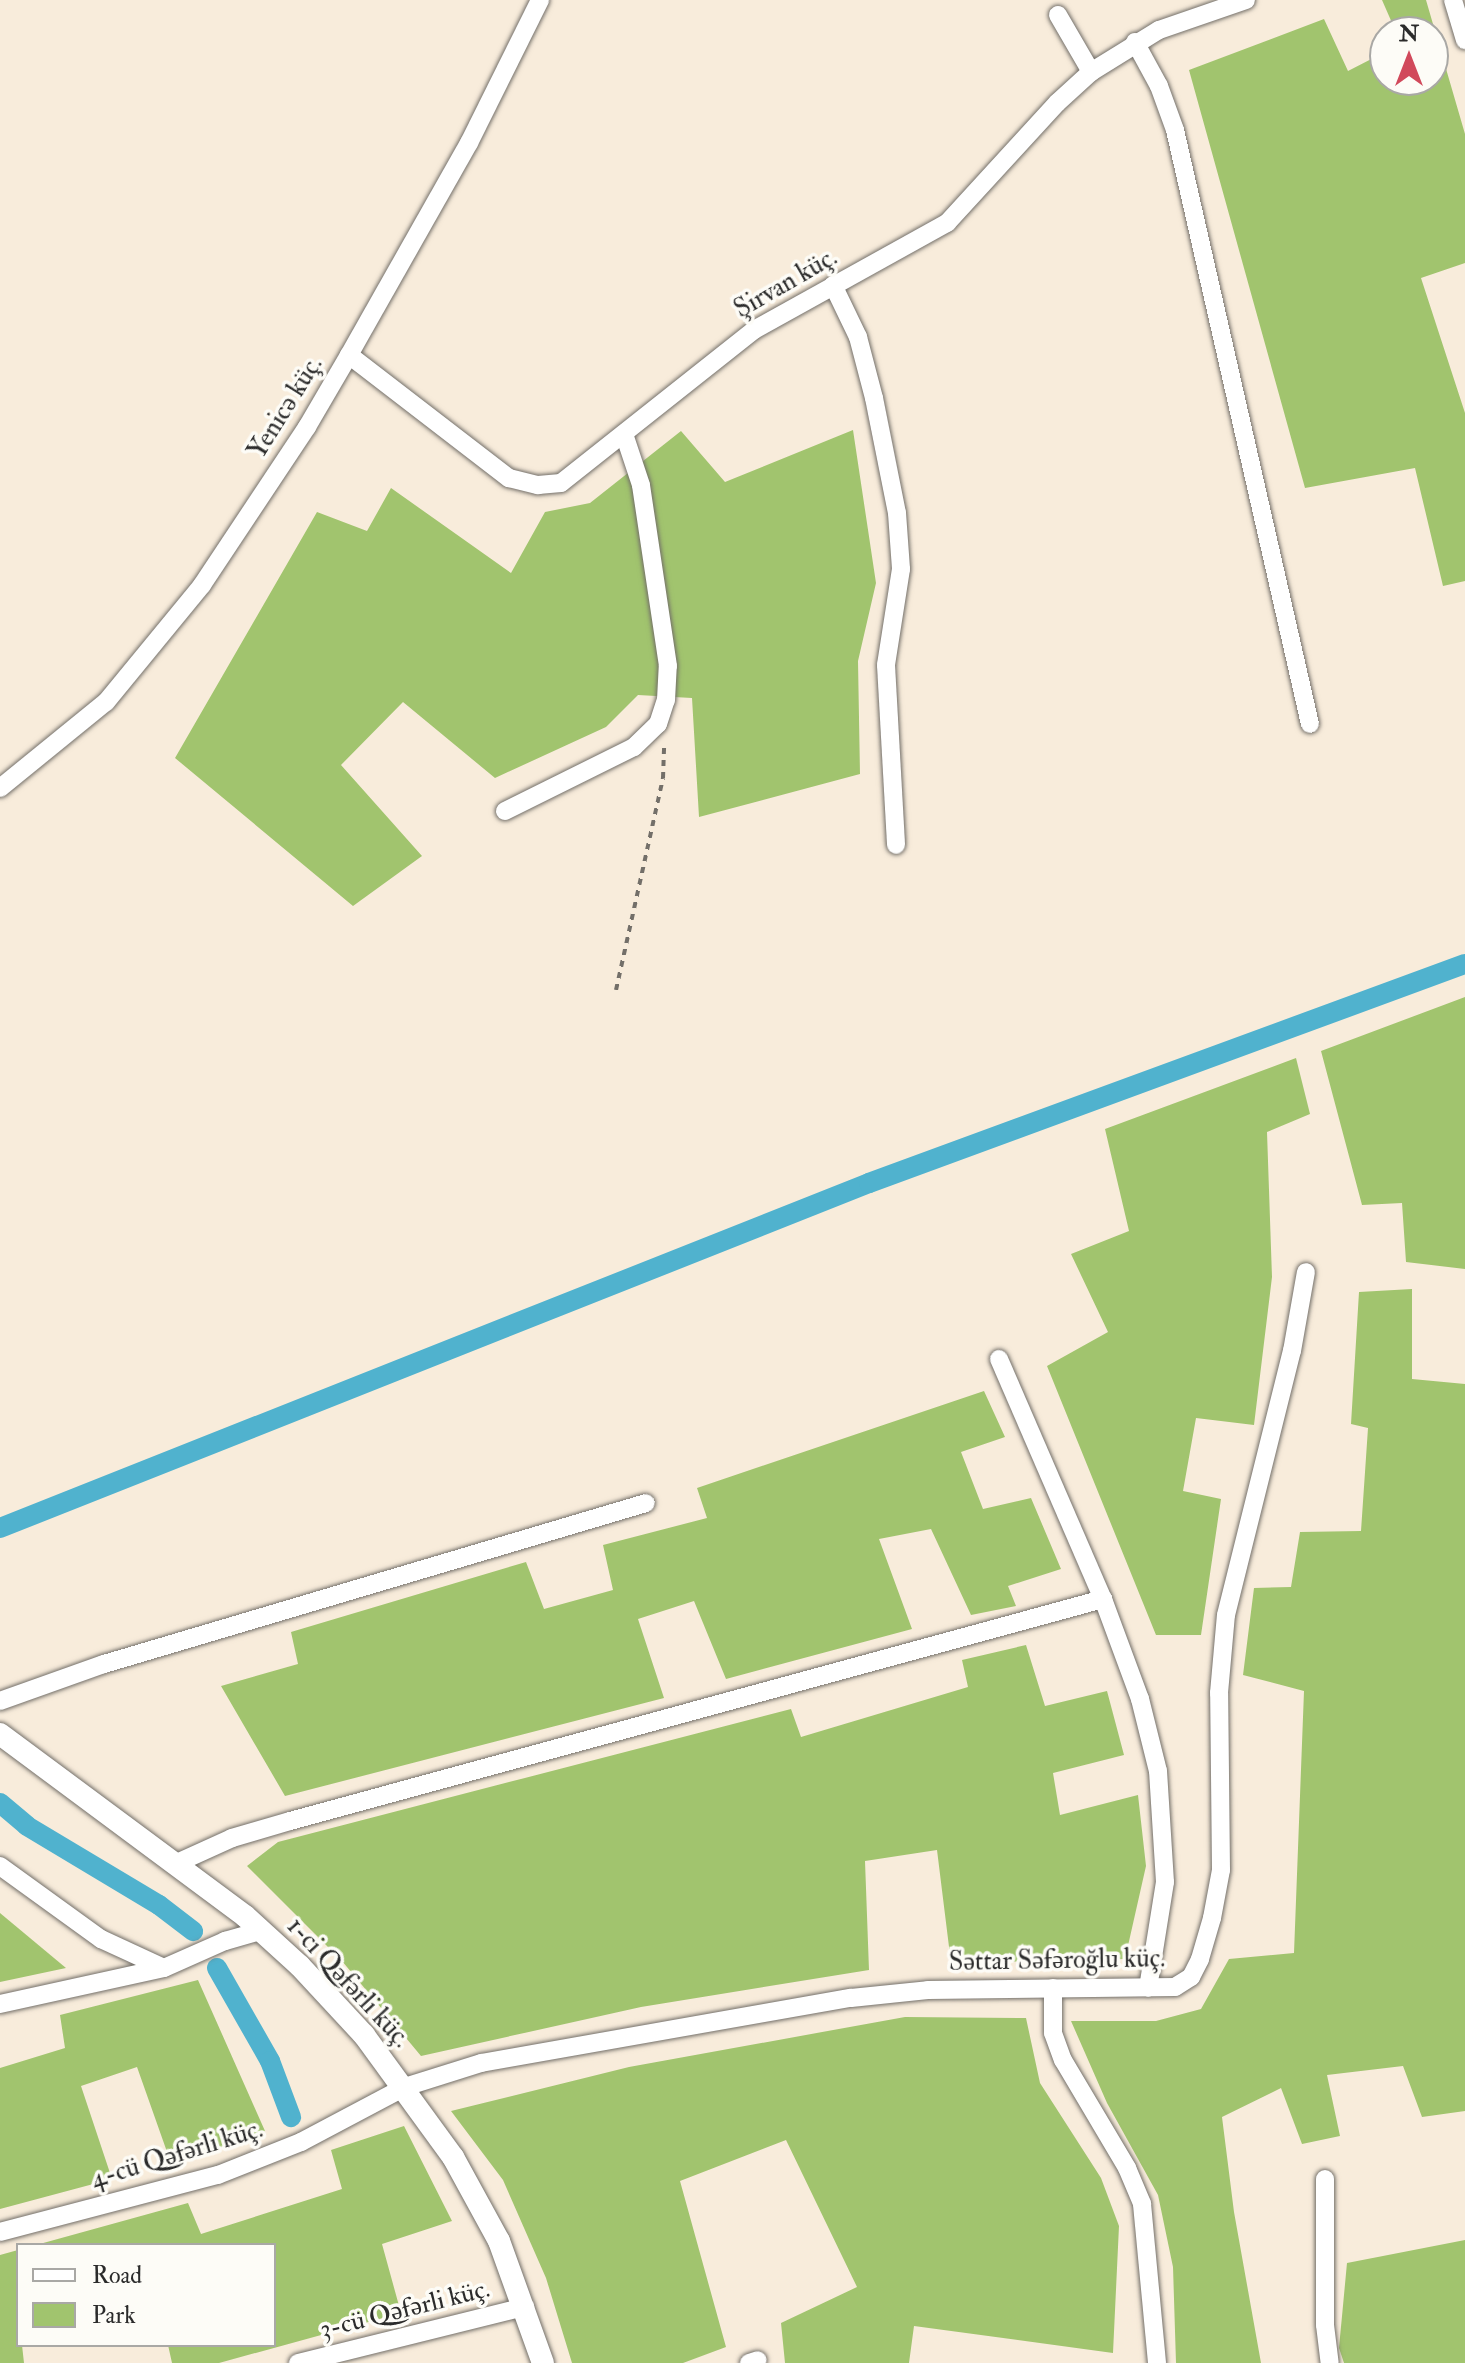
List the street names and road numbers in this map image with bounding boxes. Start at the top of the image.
street label: Şirvan küç. [729,242,843,326]
street label: Yenicə küç. [242,351,330,465]
street label: 1-ci Qəfərli küç. [280,1911,416,2055]
street label: Səttar Səfəroğlu küç. [949,1944,1165,1978]
street label: 4-cü Qəfərli küç. [87,2114,267,2196]
street label: 3-cü Qəfərli küç. [317,2274,493,2346]

